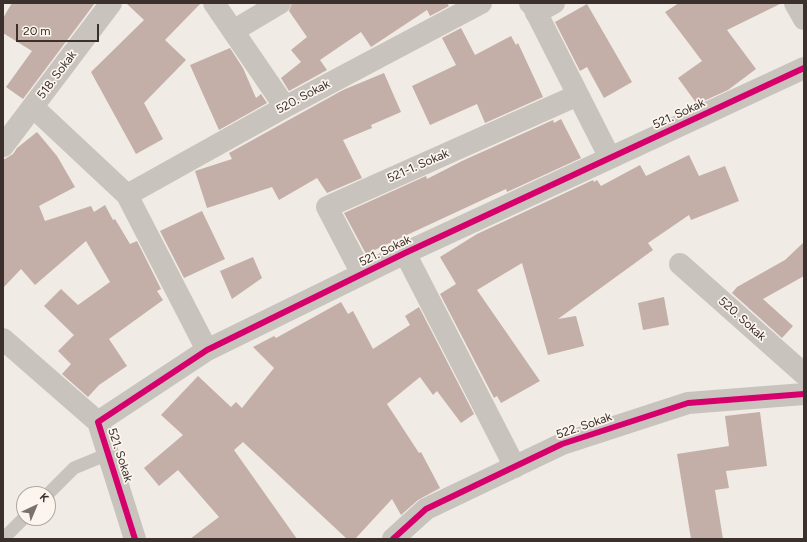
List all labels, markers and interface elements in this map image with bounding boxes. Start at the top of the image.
scale bar [18,16,101,42]
text: 20 m [23,24,51,38]
street label: 518. Sokak [34,48,80,102]
street label: 520. Sokak [274,77,332,117]
street label: 521. Sokak [651,96,707,132]
street label: 521-1. Sokak [385,146,451,186]
street label: 521. Sokak [357,232,413,270]
street label: 520. Sokak [715,294,769,344]
street label: 522. Sokak [554,410,614,442]
street label: 521. Sokak [105,426,135,484]
north arrow [16,486,56,526]
text: K [37,491,51,505]

